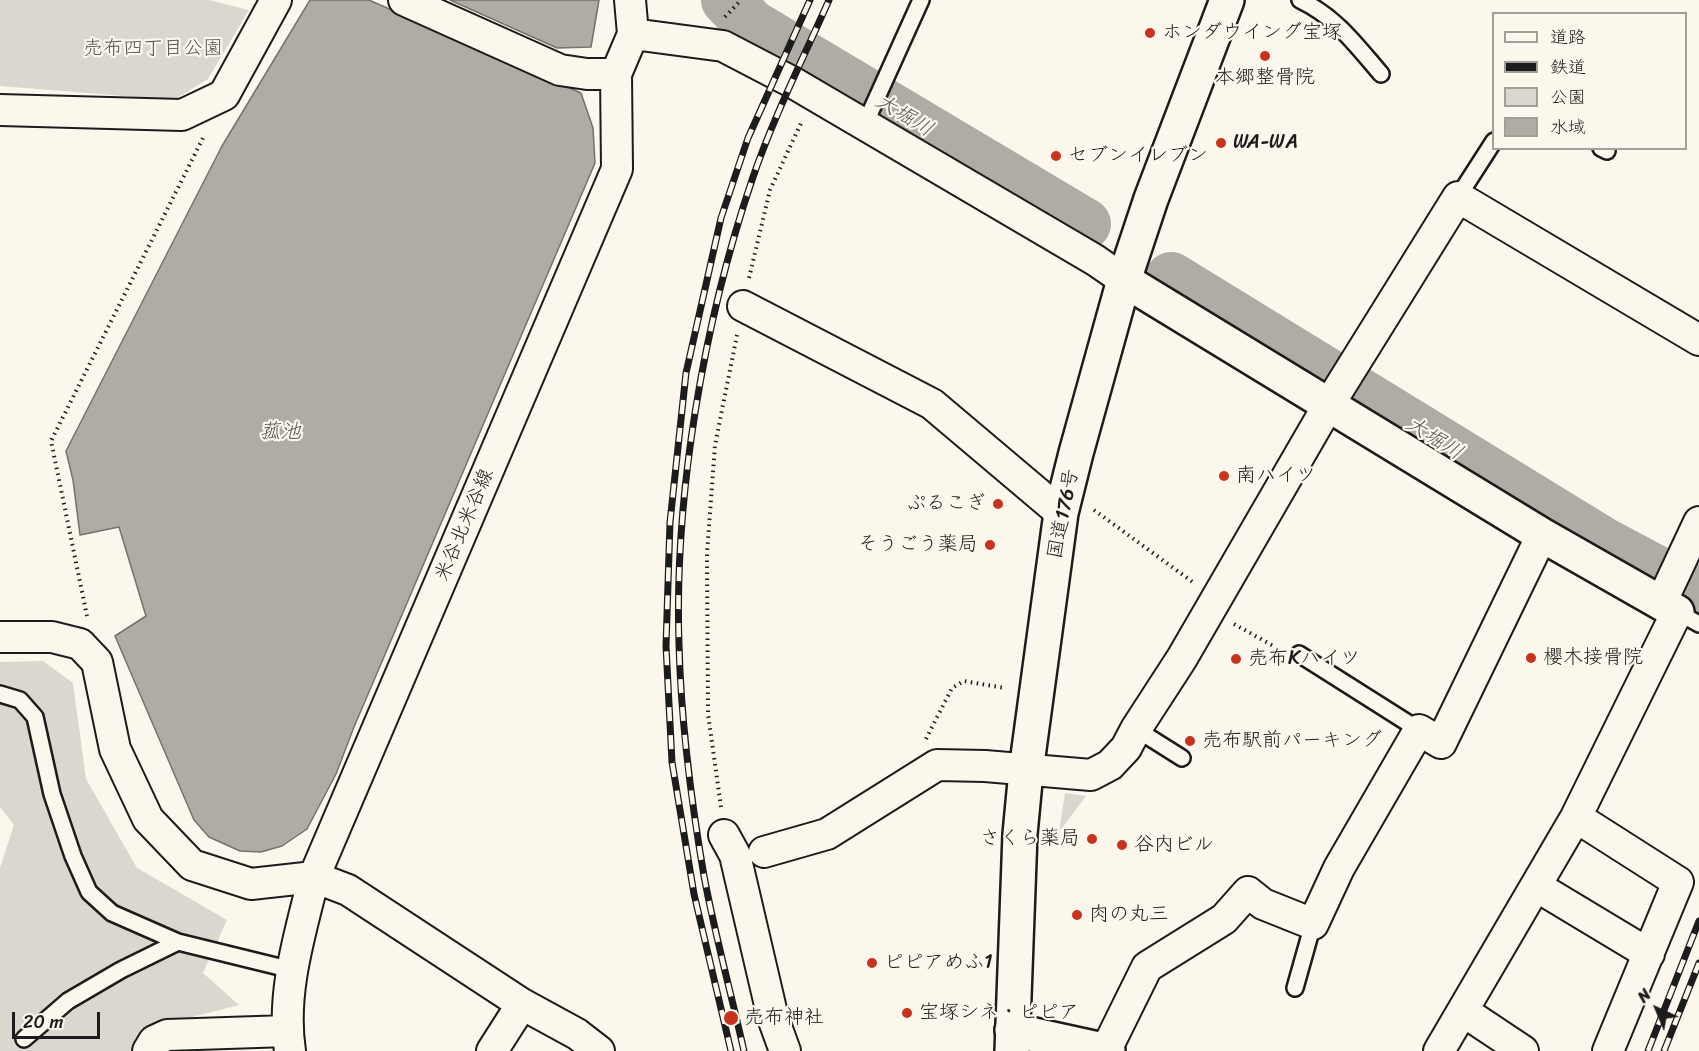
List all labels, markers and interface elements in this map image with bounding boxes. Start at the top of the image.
legend [1492,12,1687,150]
place label: ホンダウイング宝塚 [1162,21,1342,45]
text: 道路 [1550,21,1586,53]
marker: ホンダウイング宝塚 [1143,26,1157,40]
park label: 売布四丁目公園 [83,37,223,61]
marker: 本郷整骨院 [1258,49,1272,63]
text: 鉄道 [1550,51,1586,83]
place label: 本郷整骨院 [1215,66,1315,90]
text: 公園 [1550,81,1586,113]
water label: 大堀川 [871,89,937,143]
text: 水域 [1550,111,1586,143]
place label: WA-WA [1233,131,1298,155]
marker: WA-WA [1214,136,1228,150]
place label: セブンイレブン [1068,144,1208,168]
marker: セブンイレブン [1049,149,1063,163]
water label: 大堀川 [1401,412,1467,466]
water label: 菰池 [259,420,301,446]
place label: 南ハイツ [1236,464,1316,488]
street label: 米谷北米谷線 [431,465,499,585]
street label: 国道176号 [1044,467,1084,561]
marker: 南ハイツ [1217,469,1231,483]
place label: ぷるこぎ [906,492,986,516]
marker: ぷるこぎ [991,497,1005,511]
place label: そうごう薬局 [858,533,978,557]
marker: そうごう薬局 [983,538,997,552]
place label: 櫻木接骨院 [1543,646,1643,670]
place label: 売布Kハイツ [1248,647,1360,671]
marker: 櫻木接骨院 [1524,651,1538,665]
marker: 売布Kハイツ [1229,652,1243,666]
place label: 売布駅前パーキング [1202,729,1382,753]
marker: 売布駅前パーキング [1183,734,1197,748]
place label: さくら薬局 [980,827,1080,851]
marker: さくら薬局 [1085,832,1099,846]
place label: 谷内ビル [1134,833,1214,857]
marker: 谷内ビル [1115,838,1129,852]
place label: 肉の丸三 [1089,903,1169,927]
marker: 肉の丸三 [1070,908,1084,922]
place label: ピピアめふ1 [884,951,993,975]
marker: ピピアめふ1 [865,956,879,970]
north arrow [1627,979,1687,1039]
text: N [1630,981,1658,1010]
scale bar [15,1000,104,1038]
place label: 宝塚シネ・ピピア [919,1001,1079,1025]
text: 20 m [23,1006,63,1038]
place label: 売布神社 [744,1006,824,1030]
marker: 宝塚シネ・ピピア [900,1006,914,1020]
marker: 売布神社 [722,1009,740,1027]

